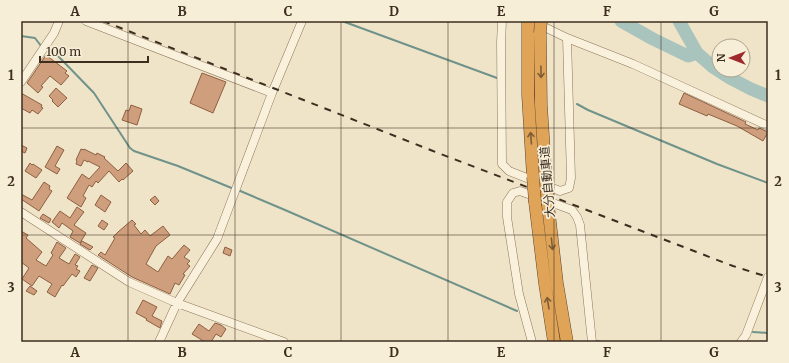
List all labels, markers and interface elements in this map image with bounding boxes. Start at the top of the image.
text: A [69,3,80,20]
text: B [177,3,187,20]
text: C [284,3,293,20]
text: D [389,3,399,20]
text: E [497,3,506,20]
text: F [603,3,611,20]
text: G [709,3,719,20]
scale bar [40,38,148,64]
north arrow [711,38,751,78]
text: 100 m [46,44,81,59]
text: N [714,53,728,62]
one-way arrow [537,65,545,78]
text: 1 [8,67,14,84]
text: 1 [775,67,781,84]
one-way arrow [527,132,534,145]
street label: 大分自動車道 [536,145,558,219]
text: 2 [7,173,15,190]
text: 2 [774,173,782,190]
one-way arrow [549,237,556,250]
text: 3 [7,279,15,296]
text: 3 [774,279,782,296]
one-way arrow [544,297,552,310]
text: A [69,344,80,361]
text: B [177,344,187,361]
text: C [284,344,293,361]
text: D [389,344,399,361]
text: E [497,344,506,361]
text: F [603,344,611,361]
text: G [709,344,719,361]

